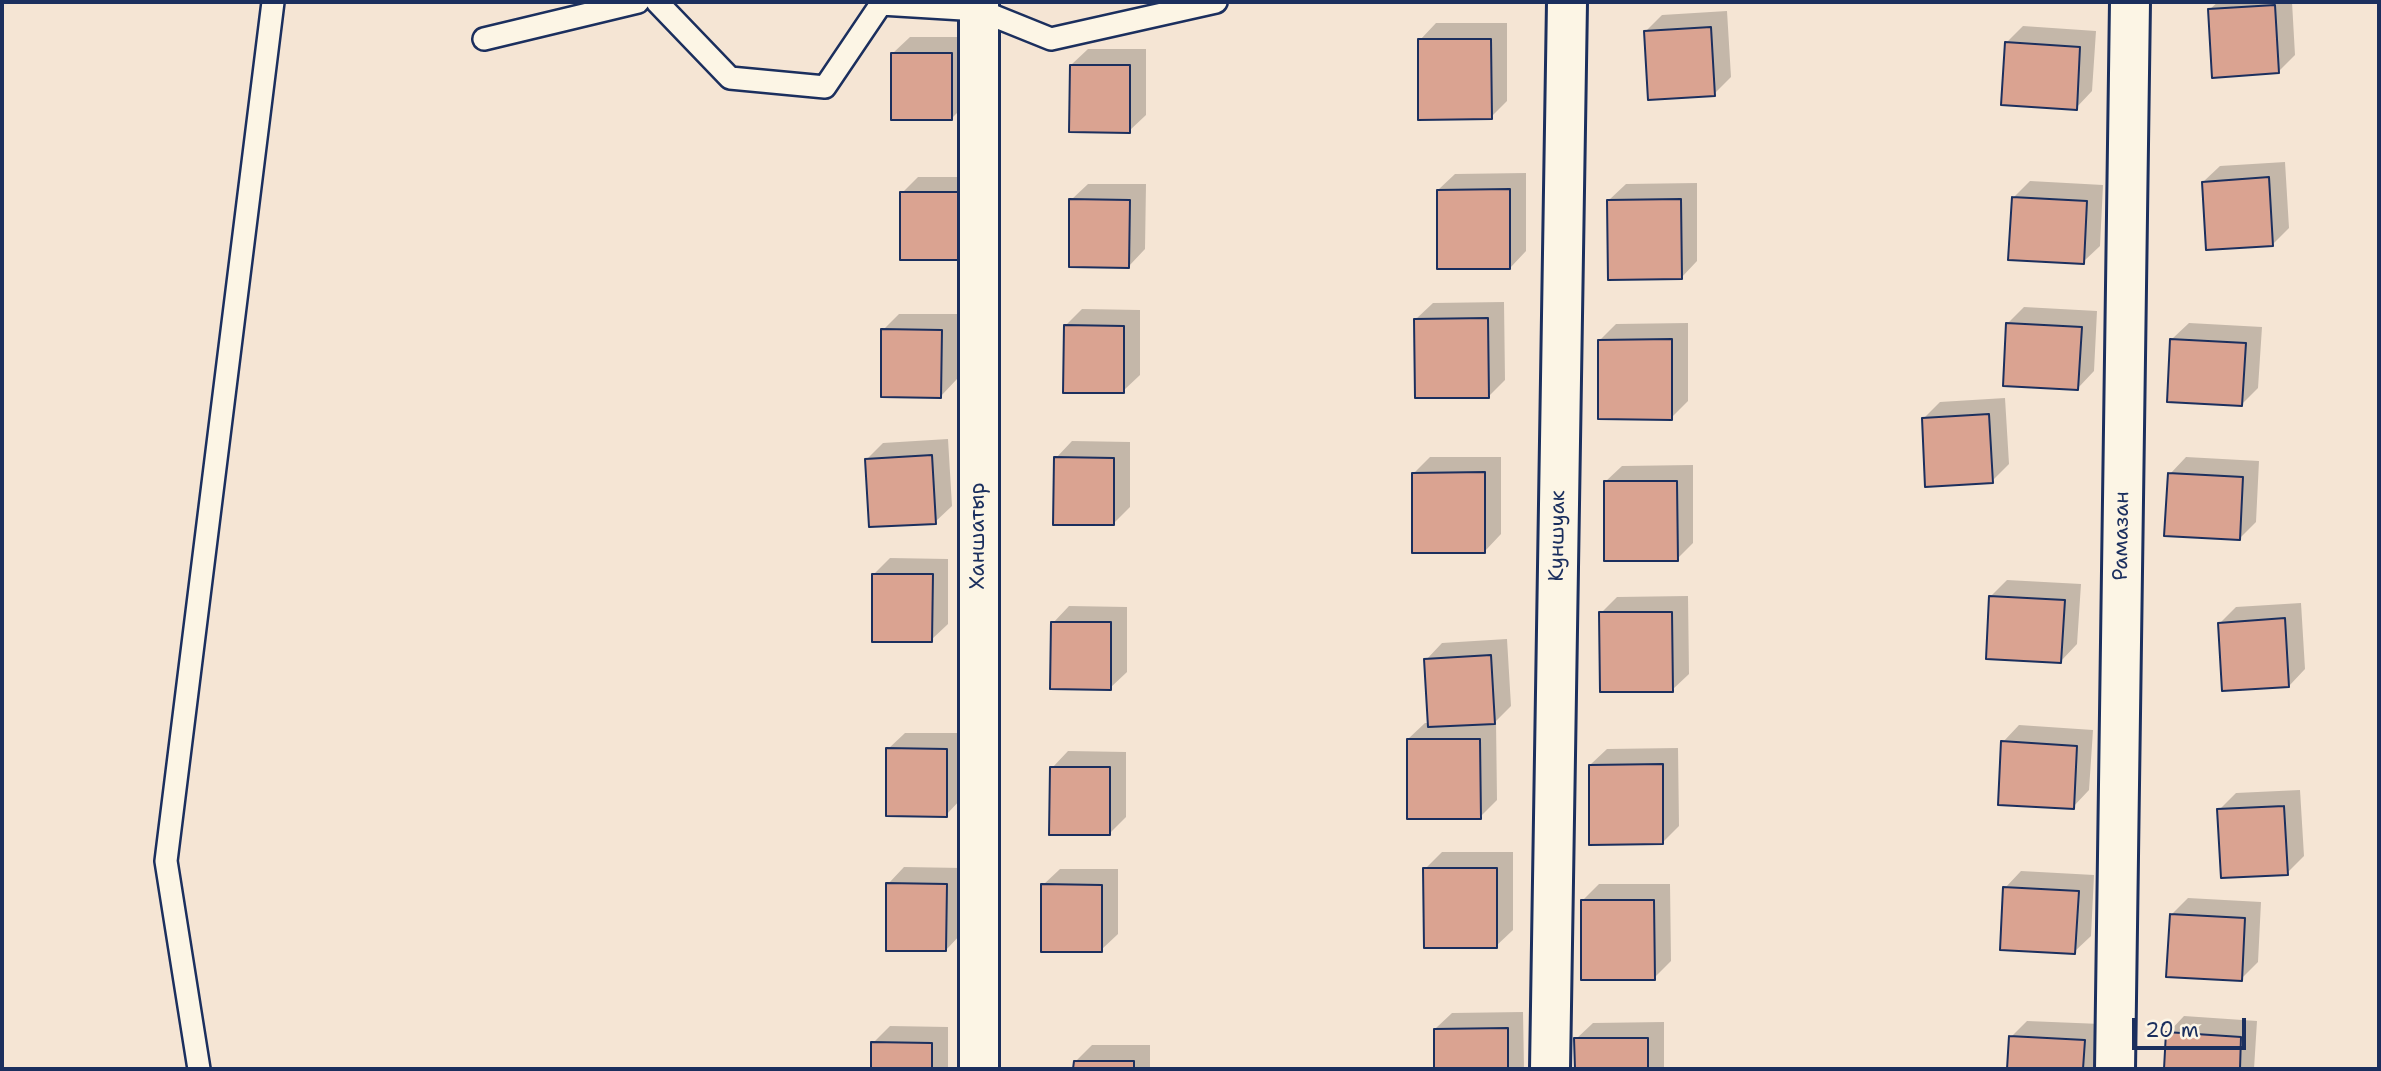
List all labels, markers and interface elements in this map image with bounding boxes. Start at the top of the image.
street label: Ханшатыр [966,483,992,589]
street label: Куншуак [1545,490,1571,582]
street label: Рамазан [2109,491,2135,581]
scale bar [2136,1004,2250,1048]
text: 20 m [2145,1016,2199,1044]

